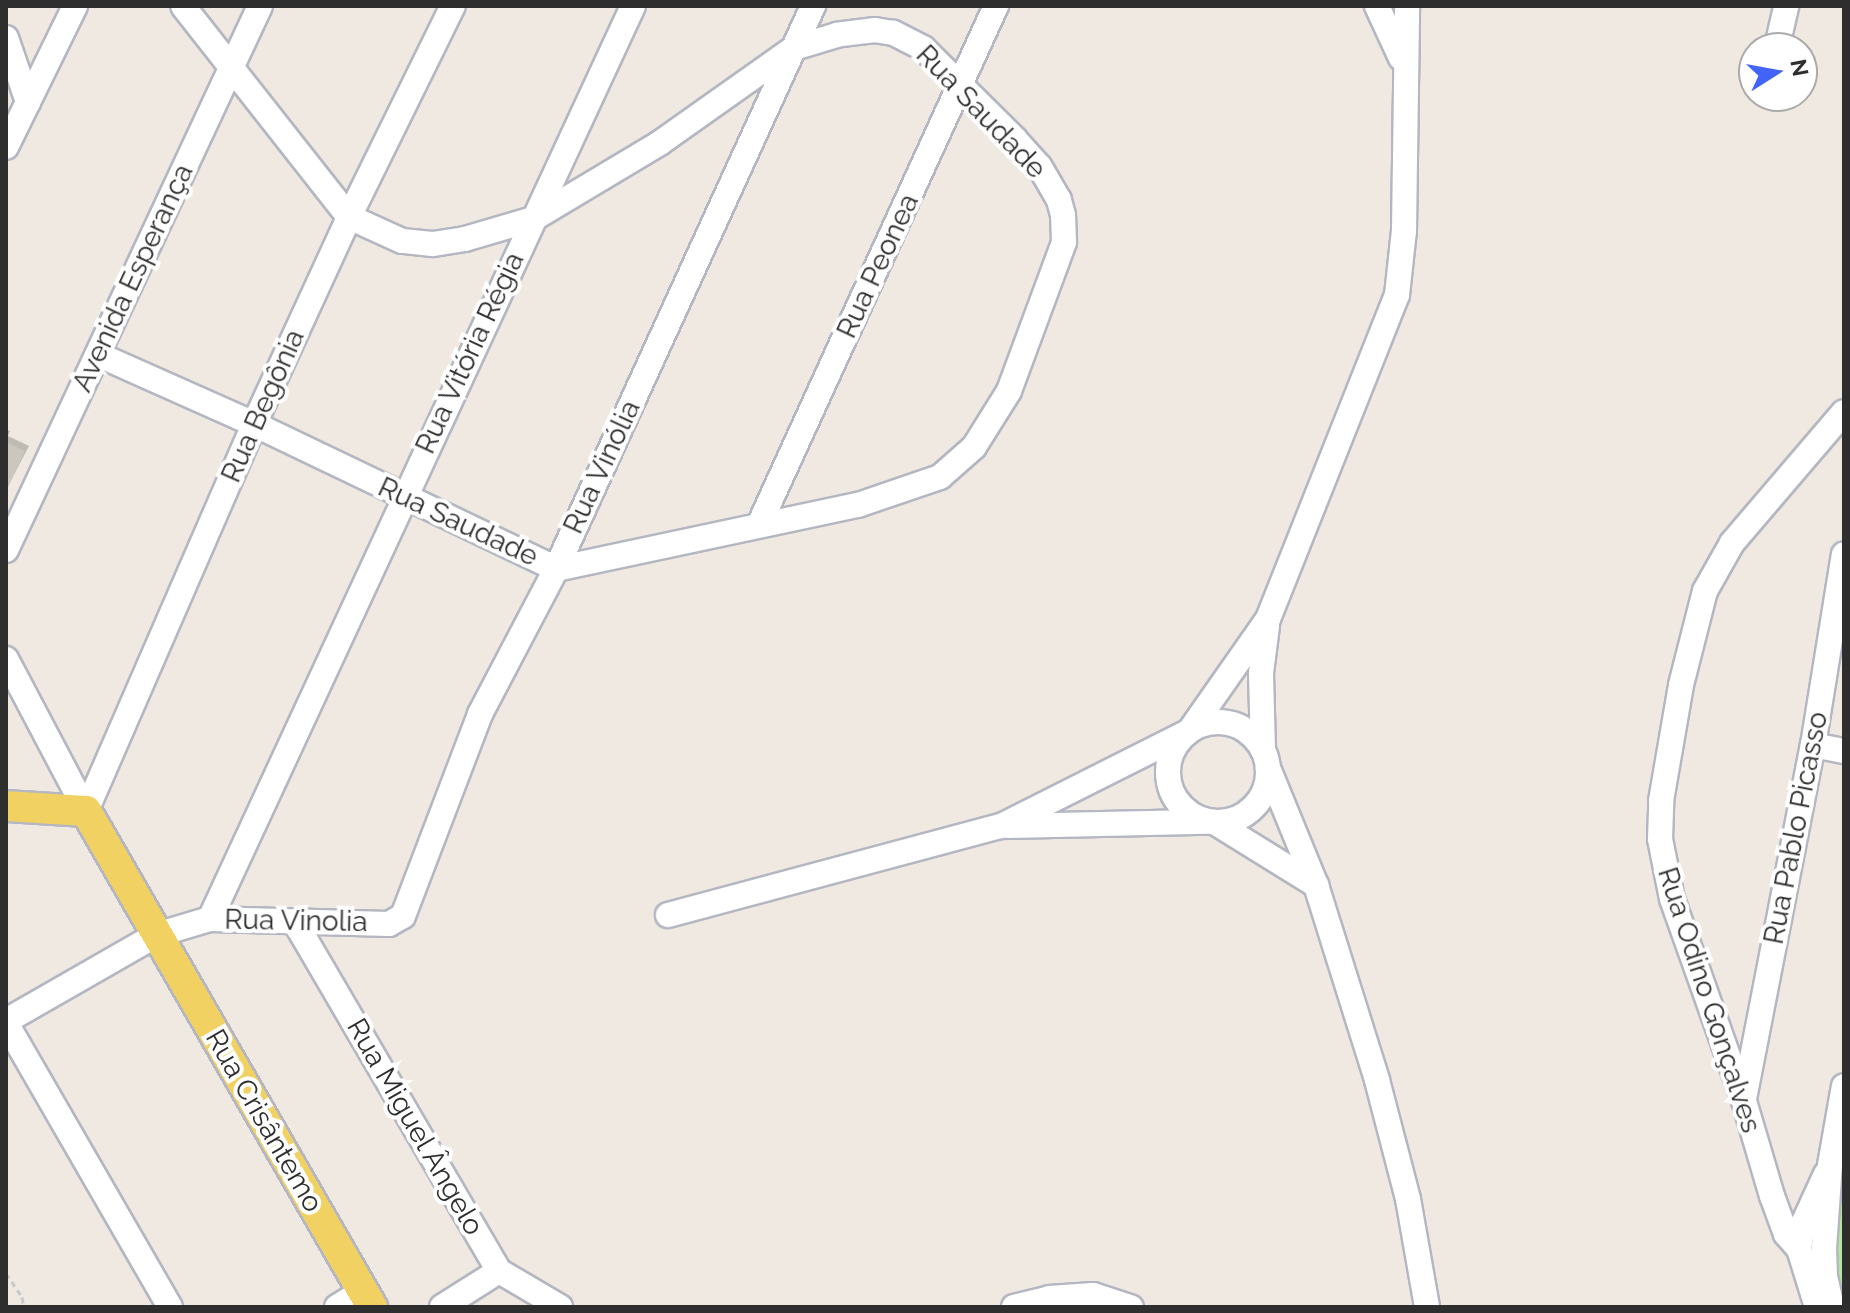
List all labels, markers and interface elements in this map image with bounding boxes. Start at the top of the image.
north arrow [1738,32,1818,112]
street label: Rua Saudade [909,38,1053,186]
text: N [1785,57,1814,79]
street label: Avenida Esperança [66,159,200,397]
street label: Rua Peonea [830,188,926,344]
street label: Rua Vitória Régia [408,247,532,459]
street label: Rua Begônia [214,324,312,488]
street label: Rua Vinólia [556,395,648,539]
street label: Rua Saudade [373,470,543,574]
street label: Rua Pablo Picasso [1757,709,1835,947]
street label: Rua Odino Gonçalves [1650,863,1768,1137]
street label: Rua Vinolia [224,903,368,939]
street label: Rua Miguel Ângelo [339,1012,491,1242]
street label: Rua Crisântemo [198,1024,330,1218]

